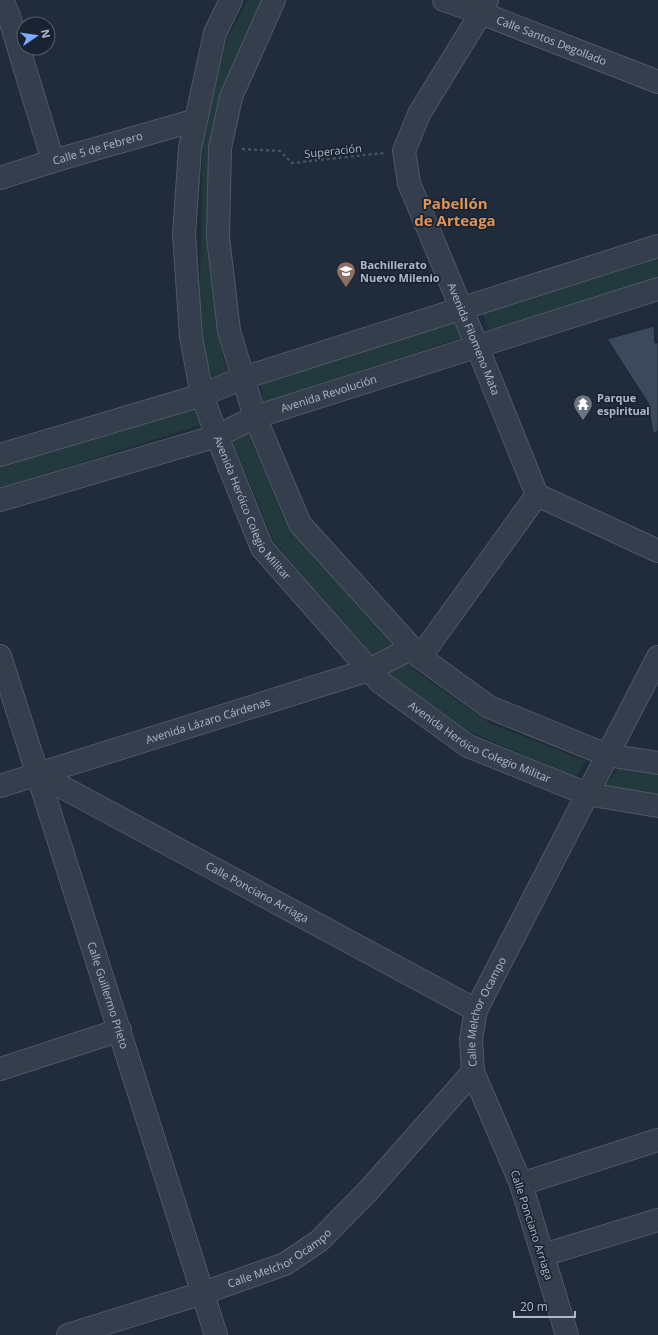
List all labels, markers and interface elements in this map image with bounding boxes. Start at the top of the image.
street label: Calle Santos Degollado [495,12,609,68]
north arrow [16,16,56,56]
text: N [38,28,55,40]
street label: Calle 5 de Febrero [51,128,145,168]
street label: Superación [303,140,362,161]
district label: Pabellón de Arteaga [414,193,496,230]
place label: Bachillerato Nuevo Milenio [360,257,440,285]
school or university icon: Bachillerato Nuevo Milenio [335,260,357,288]
street label: Avenida Filomeno Mata [444,280,504,397]
street label: Avenida Revolución [279,371,378,415]
place label: Parque espiritual [597,390,650,418]
temple icon: Parque espiritual [572,393,594,421]
street label: Avenida Heróico Colegio Militar [211,433,295,583]
street label: Avenida Lázaro Cárdenas [144,694,272,747]
street label: Avenida Heróico Colegio Militar [406,697,554,786]
street label: Calle Ponciano Arriaga [203,858,312,926]
street label: Calle Guillermo Prieto [84,940,133,1051]
street label: Calle Melchor Ocampo [463,954,509,1067]
street label: Calle Ponciano Arriaga [508,1168,557,1282]
street label: Calle Melchor Ocampo [225,1225,335,1291]
scale bar [514,1293,575,1319]
text: 20 m [520,1298,548,1315]

